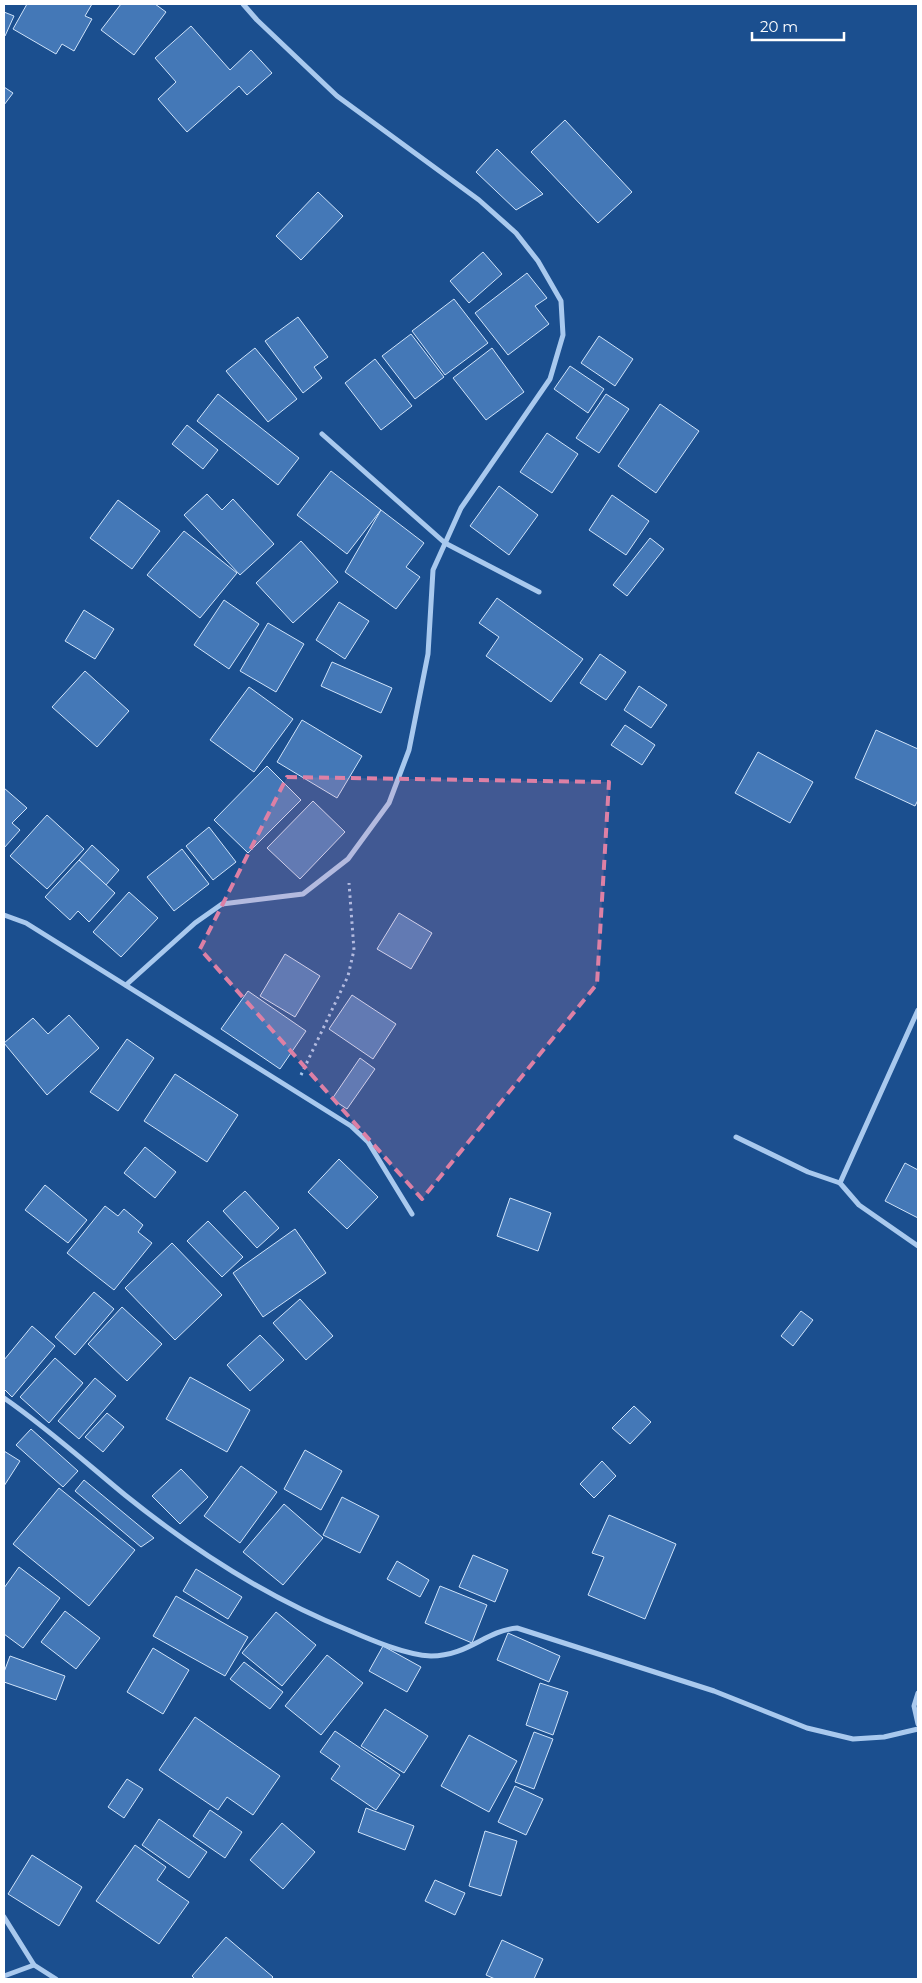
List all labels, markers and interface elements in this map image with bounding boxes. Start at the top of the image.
scale bar [752,10,844,42]
text: 20 m [760,17,798,36]

